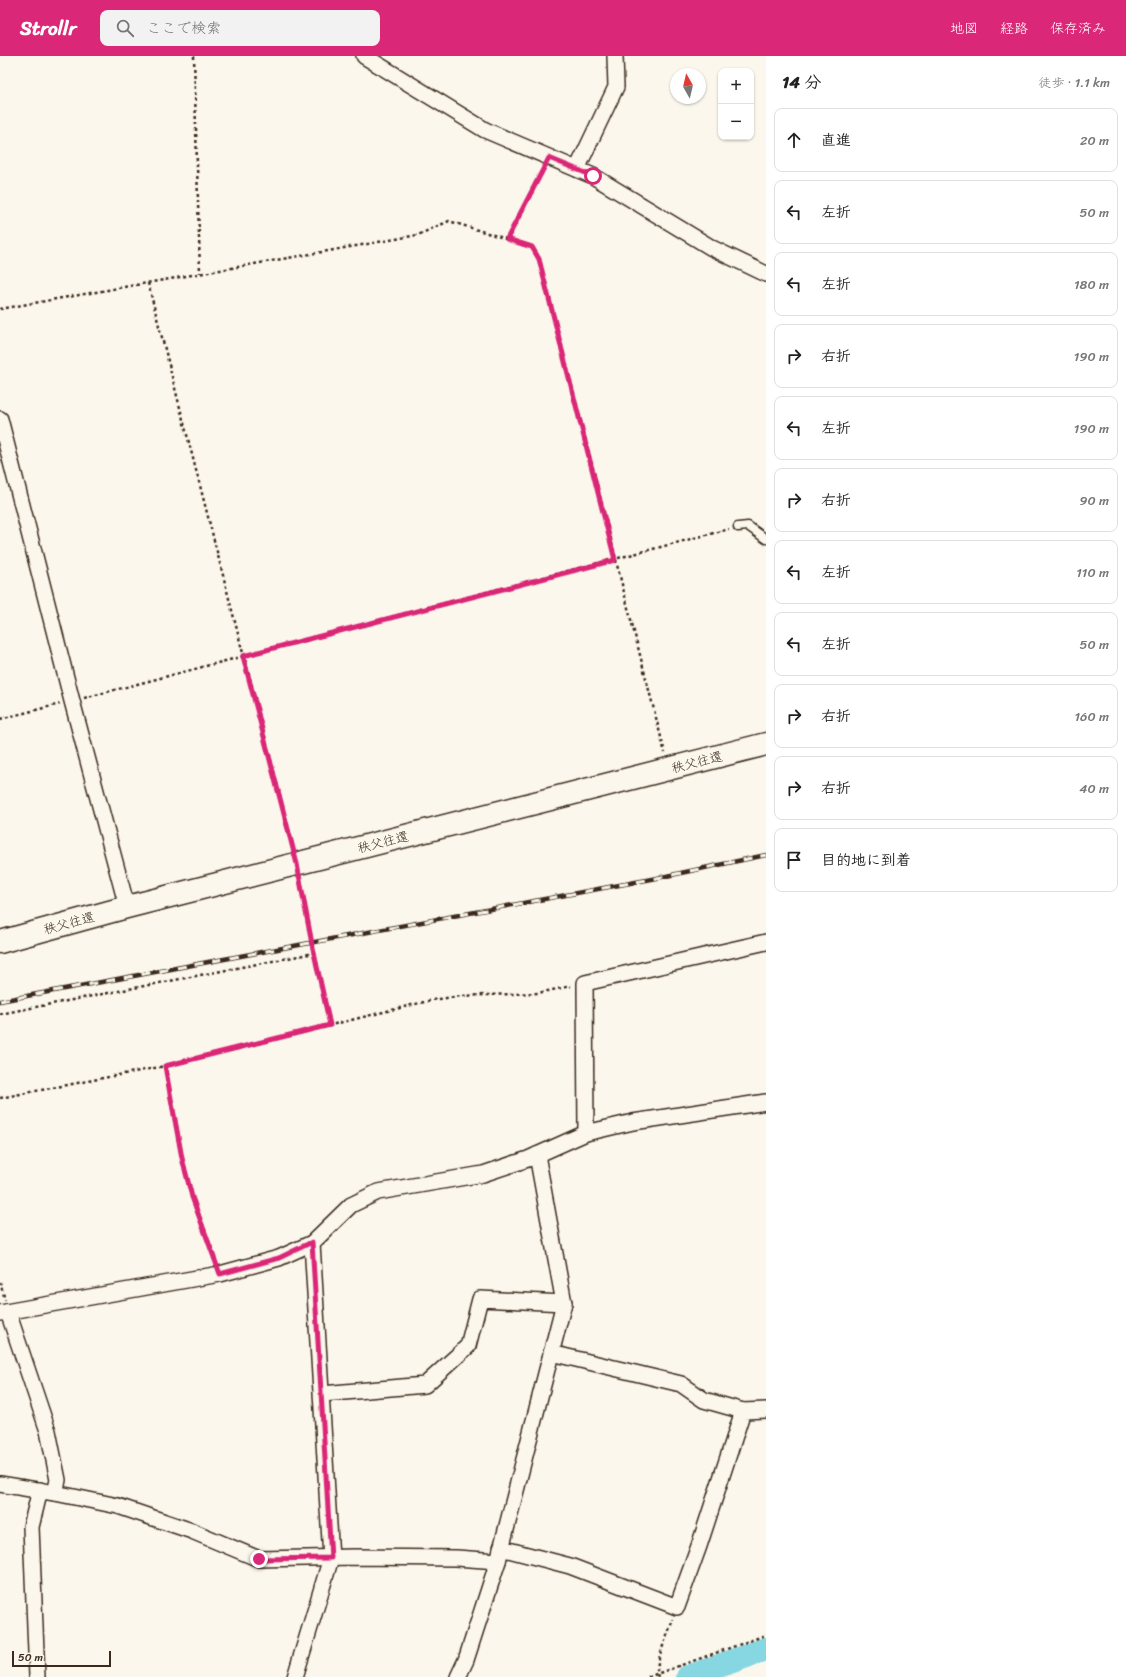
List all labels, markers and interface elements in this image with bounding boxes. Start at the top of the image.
search box [100,10,380,46]
text: Strollr [20,12,76,45]
text: ここで検索 [146,15,221,41]
text: 地図 [950,16,978,41]
text: 経路 [1000,16,1028,41]
text: 保存済み [1050,16,1106,41]
icon: search [114,17,136,39]
text: 14 分 [782,67,821,97]
north arrow [670,68,706,104]
map controls [718,68,754,140]
button: + [718,68,754,104]
text: 徒歩 · 1.1 km [1038,71,1110,94]
button: − [718,104,754,140]
text: 直進 [821,127,851,153]
icon: ahead [783,129,805,151]
text: 20 m [1080,129,1109,152]
route start [584,167,602,185]
text: 左折 [821,199,851,225]
icon: left [783,201,805,223]
text: 50 m [1079,201,1109,224]
text: 左折 [821,271,851,297]
icon: left [783,273,805,295]
text: 180 m [1074,273,1109,296]
text: 右折 [821,343,851,369]
icon: right [783,345,805,367]
text: 190 m [1074,345,1109,368]
text: 左折 [821,415,851,441]
icon: left [783,417,805,439]
text: 190 m [1074,417,1109,440]
text: 右折 [821,487,851,513]
icon: right [783,489,805,511]
text: 90 m [1079,489,1109,512]
text: 左折 [821,559,851,585]
icon: left [783,561,805,583]
text: 110 m [1076,561,1109,584]
text: 左折 [821,631,851,657]
icon: left [783,633,805,655]
text: 50 m [1079,633,1109,656]
text: 右折 [821,703,851,729]
icon: right [783,705,805,727]
text: 160 m [1074,705,1109,728]
street label: 秩父往還 [669,745,725,779]
text: 右折 [821,775,851,801]
icon: right [783,777,805,799]
text: 40 m [1079,777,1109,800]
street label: 秩父往還 [355,825,411,859]
text: 目的地に到着 [821,847,911,873]
icon: arrive [783,849,805,871]
street label: 秩父往還 [41,905,97,941]
route end [250,1550,268,1568]
text: 50 m [18,1648,43,1667]
scale bar [12,1649,111,1668]

